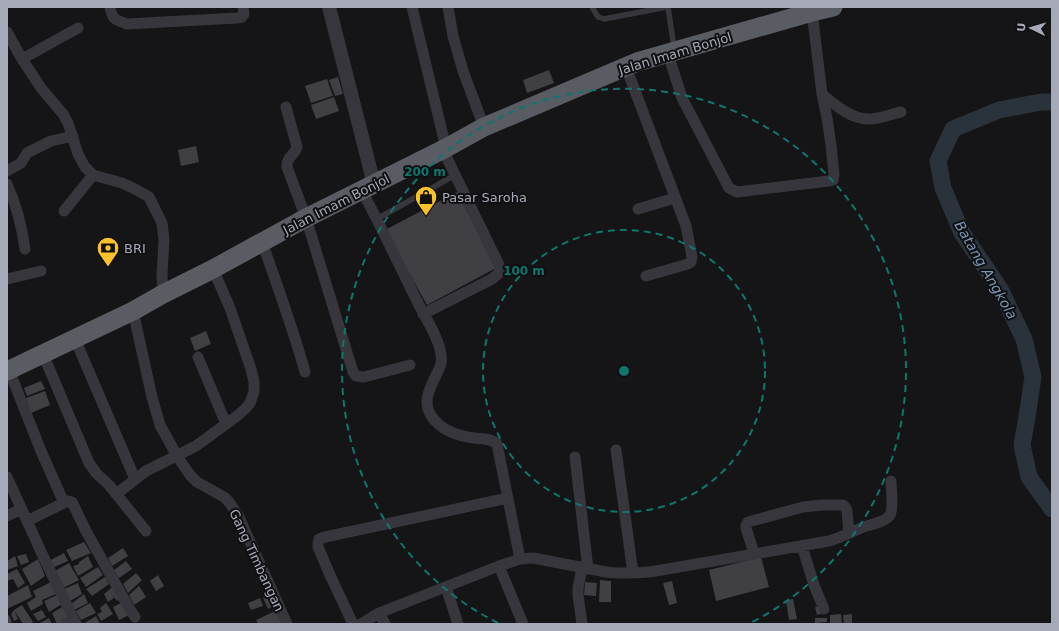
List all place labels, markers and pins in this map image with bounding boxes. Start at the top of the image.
shop icon: Pasar Saroha [413,184,439,217]
place label: Pasar Saroha [442,190,527,205]
bank icon: BRI [95,235,121,268]
place label: BRI [124,241,146,256]
centre of rings [617,364,631,378]

